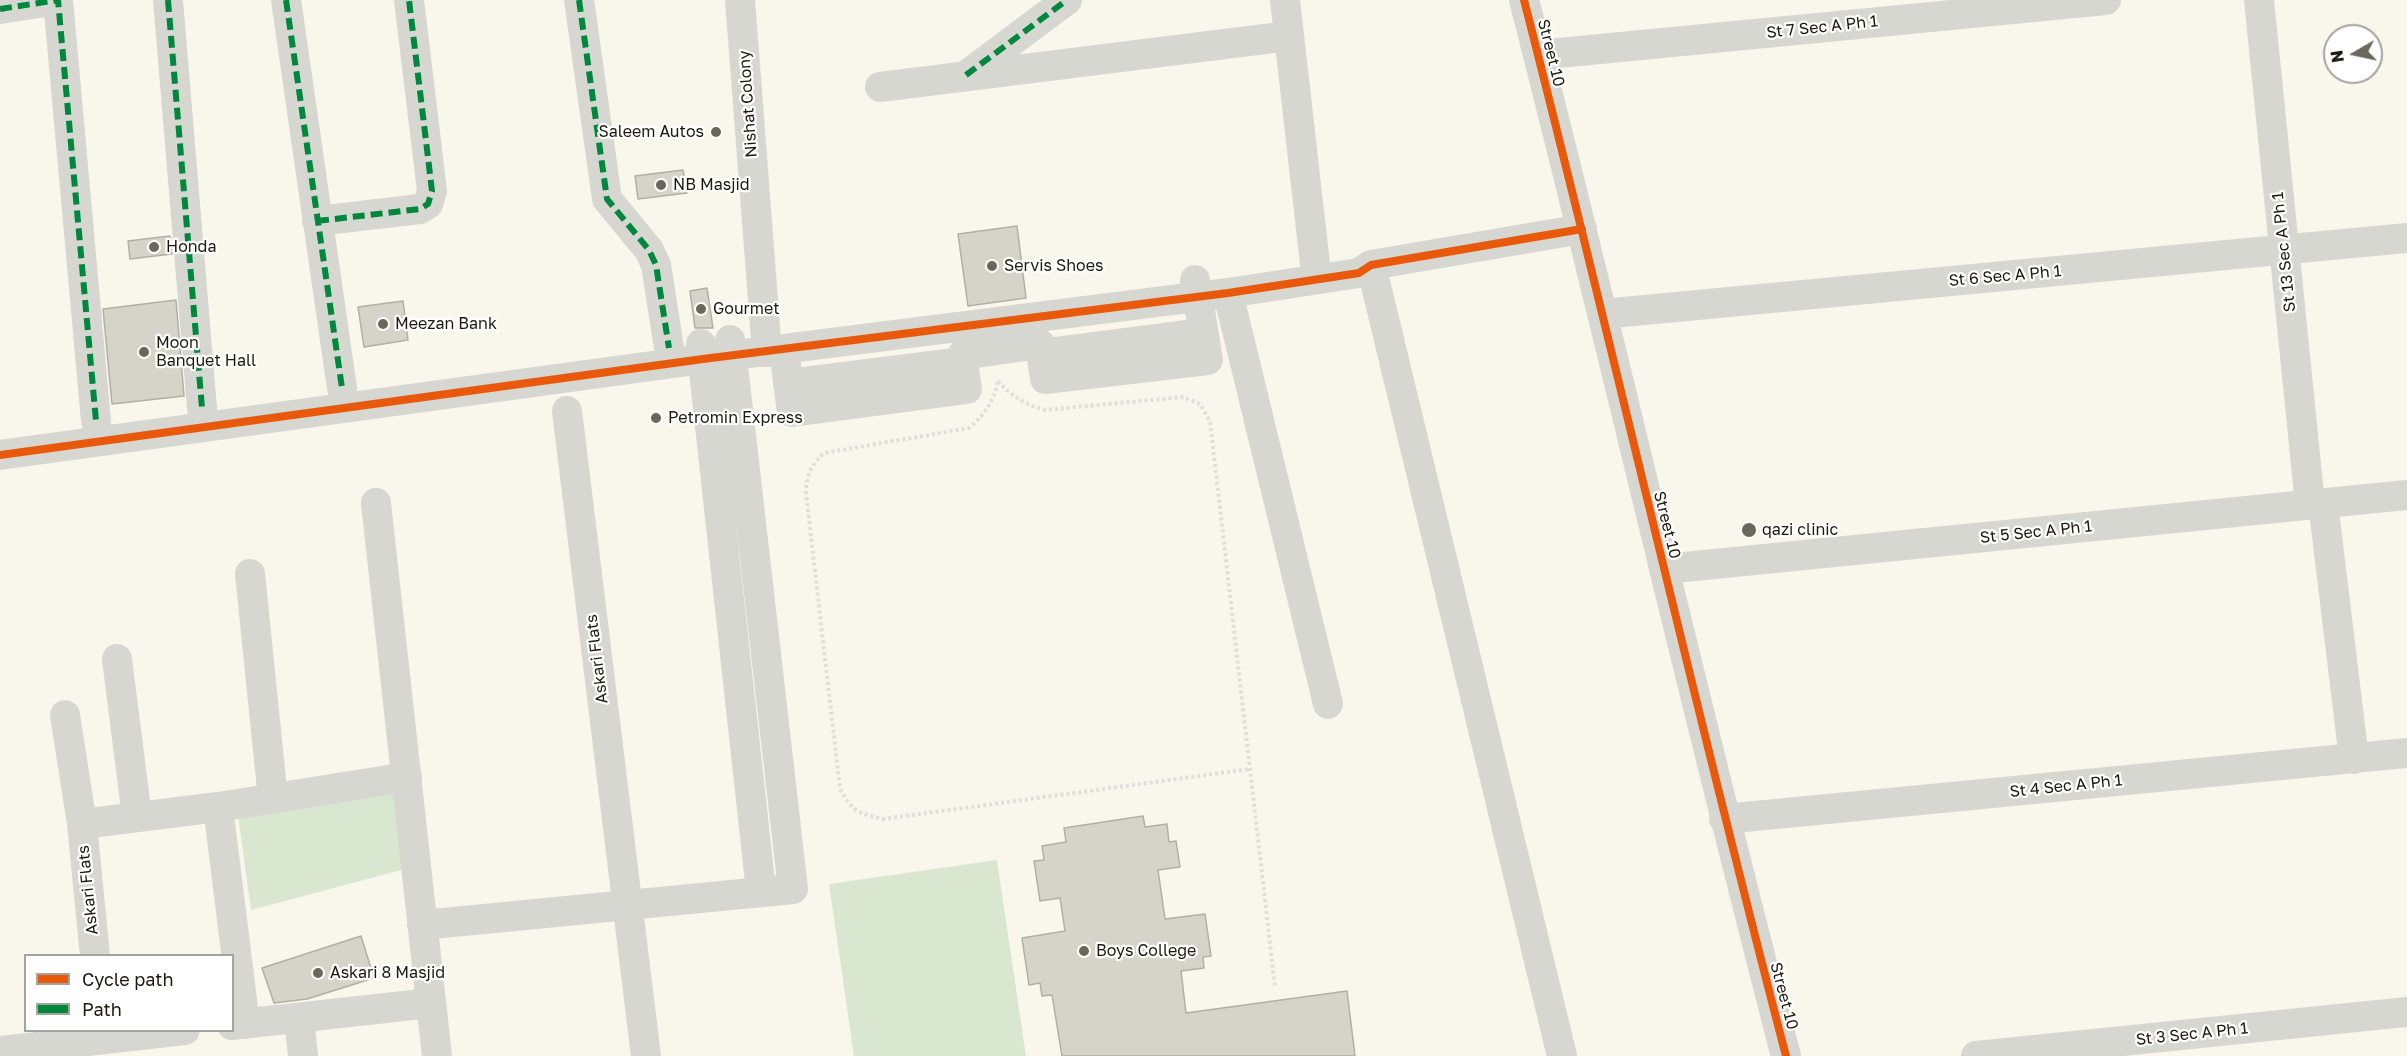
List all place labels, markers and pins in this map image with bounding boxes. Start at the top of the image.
place label: Saleem Autos [598,122,704,142]
marker: Saleem Autos [709,125,723,139]
place label: NB Masjid [673,175,750,195]
marker: NB Masjid [654,178,668,192]
place label: Honda [166,237,216,257]
marker: Honda [147,240,161,254]
place label: Servis Shoes [1004,256,1103,276]
marker: Servis Shoes [985,259,999,273]
place label: Gourmet [713,299,780,319]
marker: Gourmet [694,302,708,316]
place label: Meezan Bank [395,314,497,334]
marker: Meezan Bank [376,317,390,331]
place label: Moon Banquet Hall [156,333,256,371]
marker: Moon Banquet Hall [137,345,151,359]
place label: Petromin Express [668,408,803,428]
marker: Petromin Express [649,411,663,425]
place label: qazi clinic [1762,520,1838,540]
marker: qazi clinic [1740,521,1758,539]
place label: Boys College [1096,941,1196,961]
marker: Boys College [1077,944,1091,958]
place label: Askari 8 Masjid [330,963,445,983]
marker: Askari 8 Masjid [311,966,325,980]

